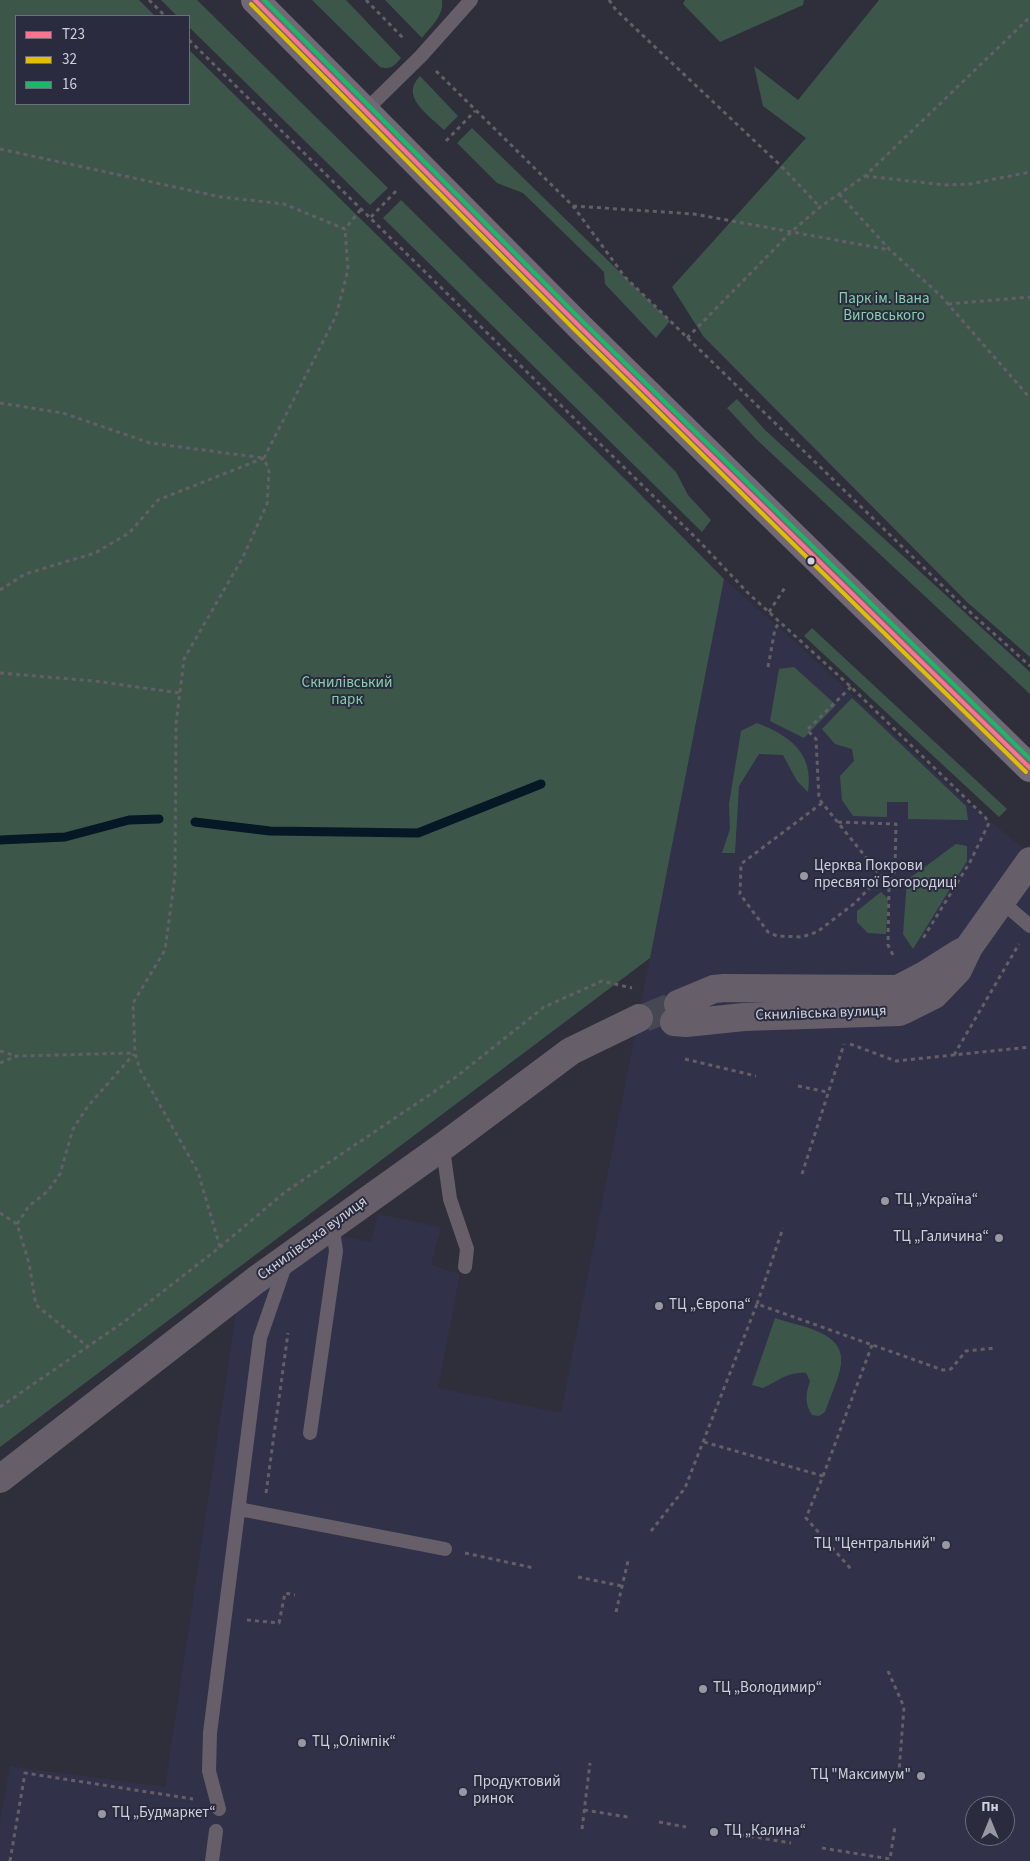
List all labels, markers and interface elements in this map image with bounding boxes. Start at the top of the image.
legend [15,15,190,105]
text: Т23 [62,24,85,45]
text: 32 [62,49,77,70]
text: 16 [62,74,77,95]
park label: Парк ім. Івана Виговського [838,291,930,326]
unlabelled marker [806,556,816,566]
park label: Скнилівський парк [302,675,392,710]
place label: Церква Покрови пресвятої Богородиці [814,858,957,893]
marker: Церква Покрови пресвятої Богородиці [798,870,810,882]
street label: Скнилівська вулиця [755,1003,887,1025]
place label: ТЦ „Україна“ [895,1192,978,1210]
street label: Скнилівська вулиця [255,1193,371,1285]
marker: ТЦ „Україна“ [879,1195,891,1207]
place label: ТЦ „Галичина“ [893,1229,989,1247]
marker: ТЦ „Галичина“ [993,1232,1005,1244]
place label: ТЦ „Європа“ [669,1297,751,1315]
marker: ТЦ „Європа“ [653,1300,665,1312]
place label: ТЦ "Центральний" [814,1536,936,1554]
marker: ТЦ "Центральний" [940,1539,952,1551]
place label: ТЦ „Володимир“ [713,1680,822,1698]
marker: ТЦ „Володимир“ [697,1683,709,1695]
place label: ТЦ „Олімпік“ [312,1734,396,1752]
marker: ТЦ „Олімпік“ [296,1737,308,1749]
place label: ТЦ "Максимум" [811,1767,911,1785]
marker: ТЦ "Максимум" [915,1770,927,1782]
place label: Продуктовий ринок [473,1774,561,1809]
marker: Продуктовий ринок [457,1786,469,1798]
north arrow [965,1796,1015,1846]
text: Пн [981,1797,999,1817]
place label: ТЦ „Будмаркет“ [112,1805,216,1823]
marker: ТЦ „Будмаркет“ [96,1808,108,1820]
place label: ТЦ „Калина“ [724,1823,806,1841]
marker: ТЦ „Калина“ [708,1826,720,1838]

